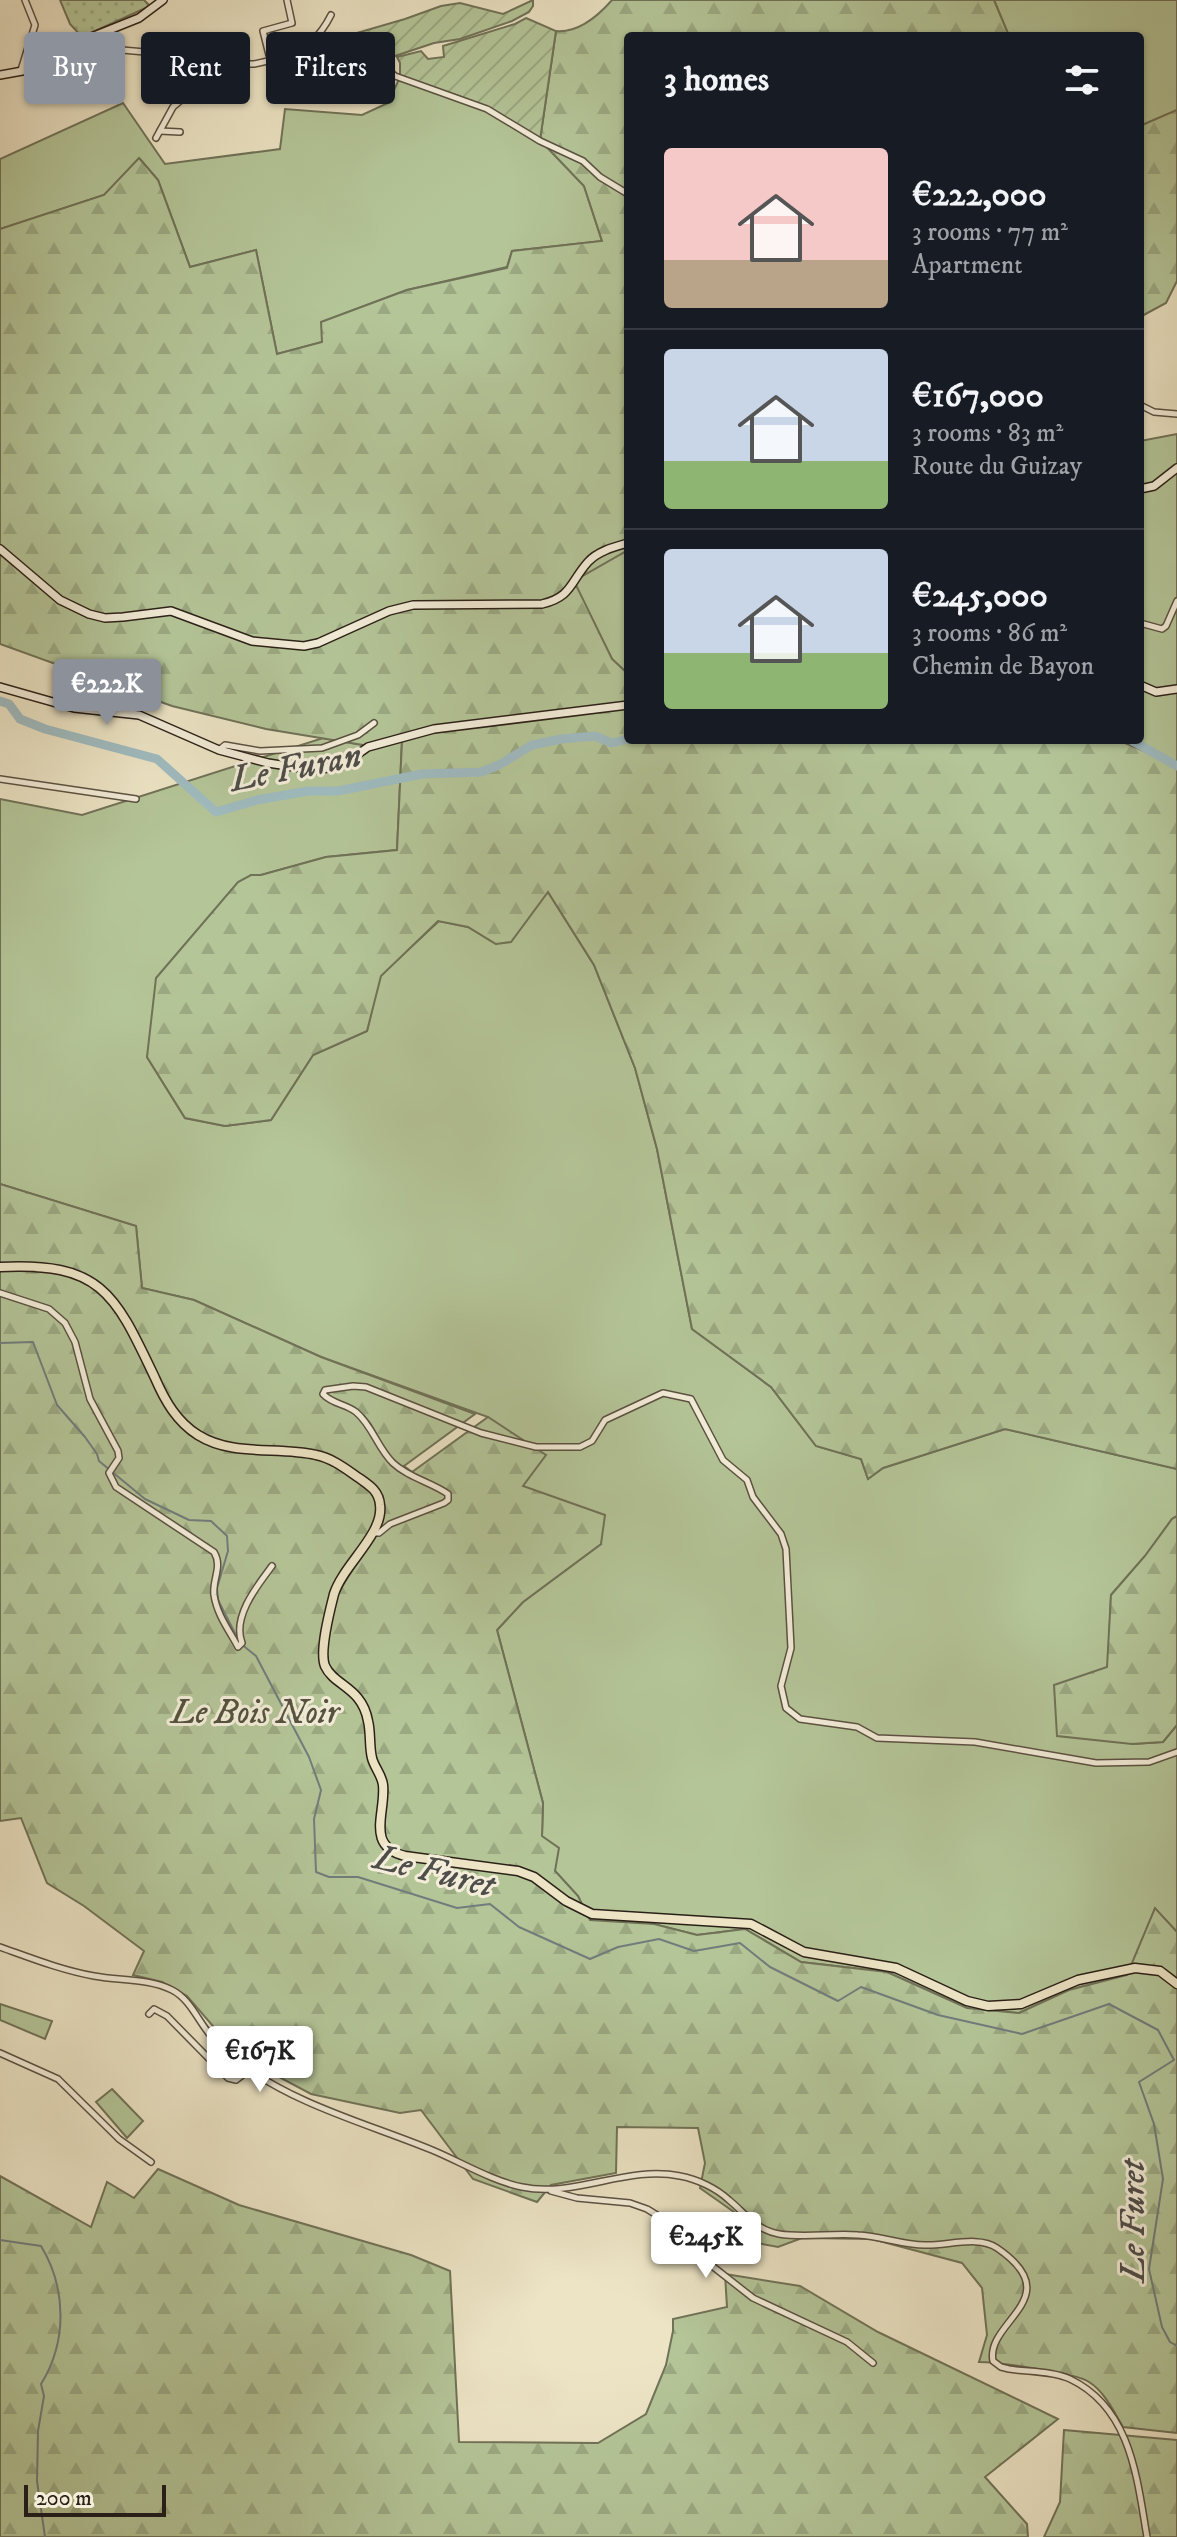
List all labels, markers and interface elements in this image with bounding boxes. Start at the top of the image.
chip: Buy [24,32,125,104]
chip: Rent [141,32,250,104]
chip: Filters [266,32,395,104]
icon: filters [1060,58,1104,102]
text: 3 homes [664,59,769,101]
text: €222,000 [912,174,1046,216]
icon: home [728,180,824,276]
text: 3 rooms · 77 m² [912,216,1068,249]
text: Apartment [912,249,1023,282]
text: €167,000 [912,375,1044,417]
icon: home [728,381,824,477]
text: 3 rooms · 83 m² [912,417,1063,450]
text: Route du Guizay [912,450,1082,483]
text: €245,000 [912,575,1048,617]
icon: home [728,581,824,677]
text: 3 rooms · 86 m² [912,617,1067,650]
text: Chemin de Bayon [912,650,1094,683]
pin: €222K [51,659,163,727]
text: €222K [71,668,143,701]
water label: Le Furan [225,733,366,803]
park label: Le Bois Noir [169,1692,342,1734]
water label: Le Furet [367,1835,501,1909]
pin: €167K [204,2026,316,2094]
text: €167K [225,2035,295,2068]
water label: Le Furet [1111,2158,1156,2284]
pin: €245K [650,2212,762,2280]
text: €245K [669,2221,743,2254]
scale bar [24,2481,166,2517]
text: 200 m [36,2485,92,2512]

